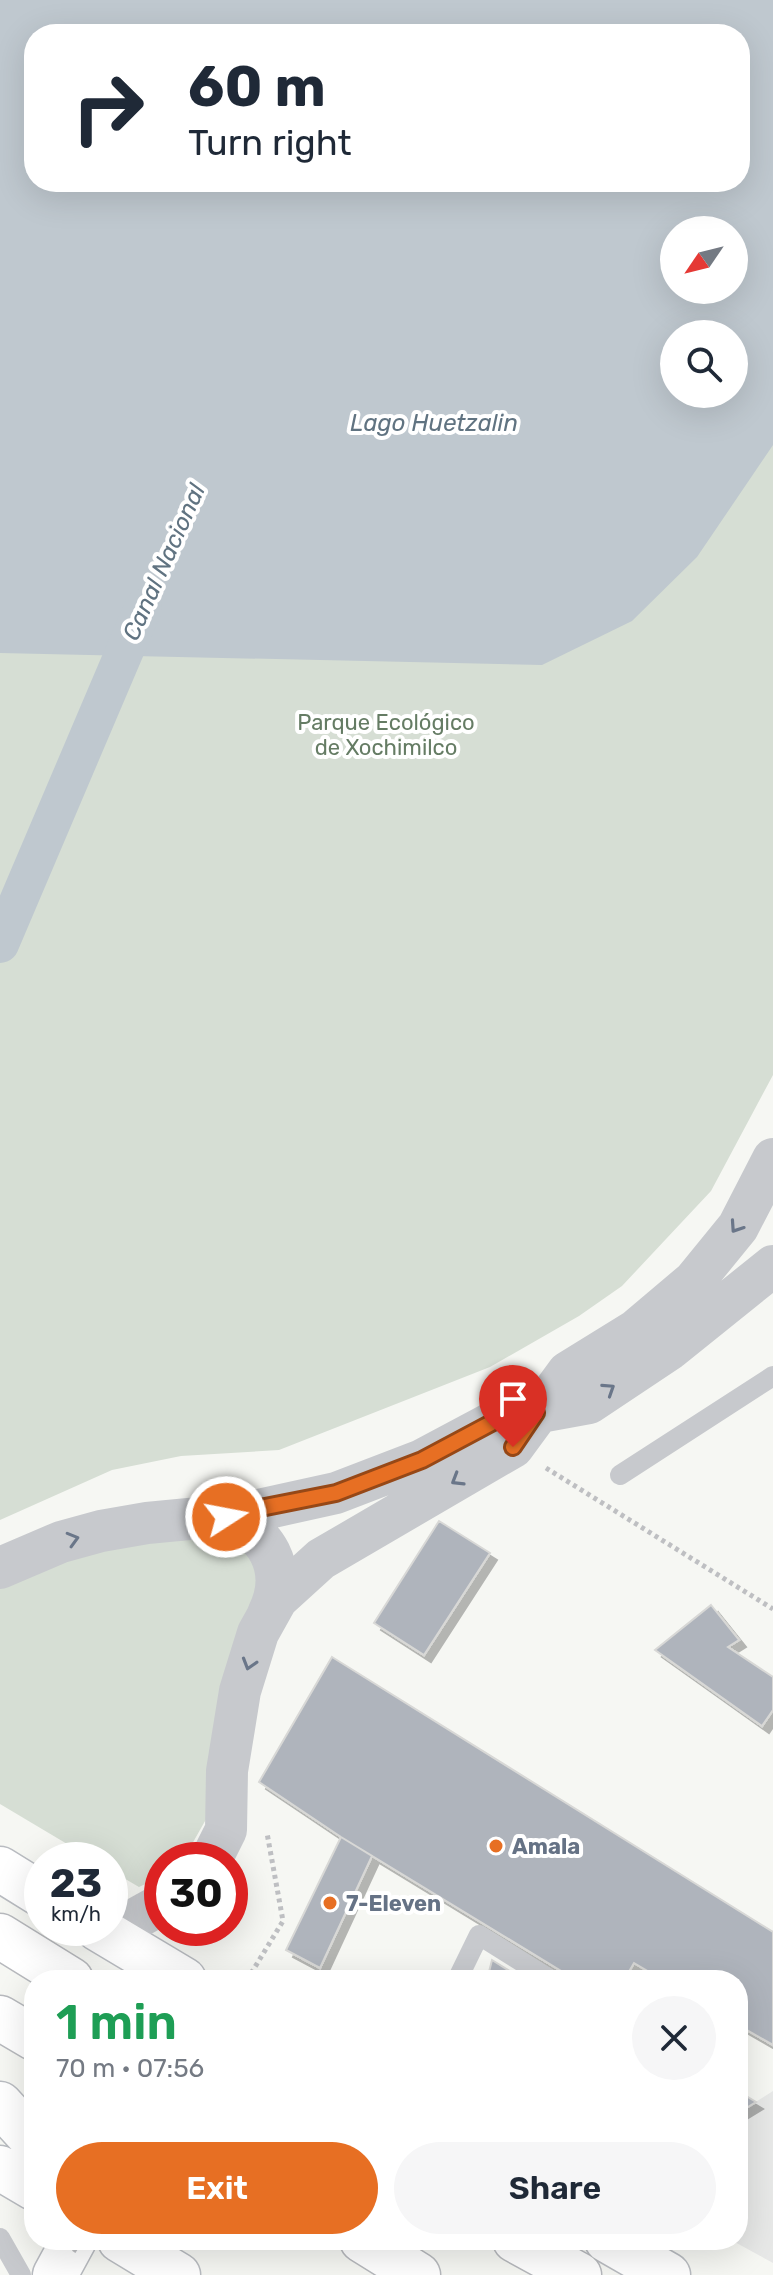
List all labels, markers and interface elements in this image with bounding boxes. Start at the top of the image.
text: 60 m [188,54,326,120]
icon: right [56,56,160,160]
text: Turn right [188,121,352,164]
north arrow [660,216,748,304]
map controls [660,216,748,408]
button: search [660,320,748,408]
water label: Lago Huetzalin [350,409,518,437]
water label: Canal Nacional [117,478,212,645]
park label: Parque Ecológico de Xochimilco [297,709,475,761]
one-way arrow [731,1219,746,1233]
pin [479,1365,547,1447]
icon: arrive [491,1377,535,1421]
one-way arrow [600,1384,615,1399]
one-way arrow [451,1471,466,1486]
position arrow [184,1475,268,1559]
one-way arrow [65,1532,79,1548]
one-way arrow [242,1656,258,1670]
place label: Amala [512,1833,580,1860]
marker: Amala [487,1837,505,1855]
speed limit sign: 30 [144,1842,248,1946]
text: 23 [50,1860,102,1907]
place label: 7-Eleven [346,1890,441,1917]
marker: 7-Eleven [321,1894,339,1912]
text: km/h [51,1902,101,1926]
text: 1 min [56,1994,177,2051]
button: close [632,1996,716,2080]
text: 70 m · 07:56 [56,2053,204,2084]
button: Exit [56,2142,378,2234]
button: Share [394,2142,716,2234]

